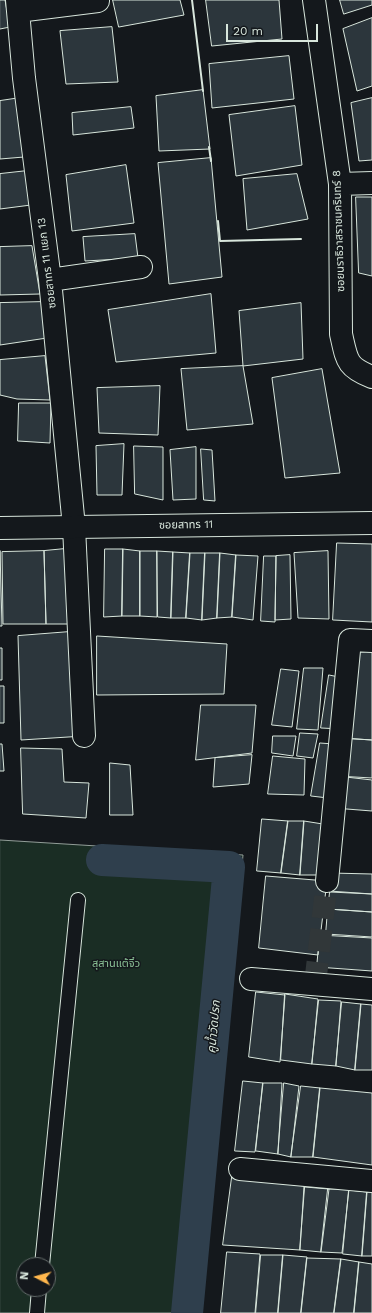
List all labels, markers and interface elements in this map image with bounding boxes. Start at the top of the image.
scale bar [228,16,320,42]
text: 20 m [233,24,263,38]
street label: ซอยนราธิวาสราชนครินทร์ 8 [330,170,348,292]
street label: ซอยสาทร 11 แยก 13 [35,217,59,309]
street label: ซอยสาทร 11 [159,518,213,532]
park label: สุสานแต้จิ๋ว [92,957,140,971]
water label: คูน้ำวัดปรก [205,1000,223,1054]
north arrow [16,1257,56,1297]
text: N [18,1271,31,1281]

